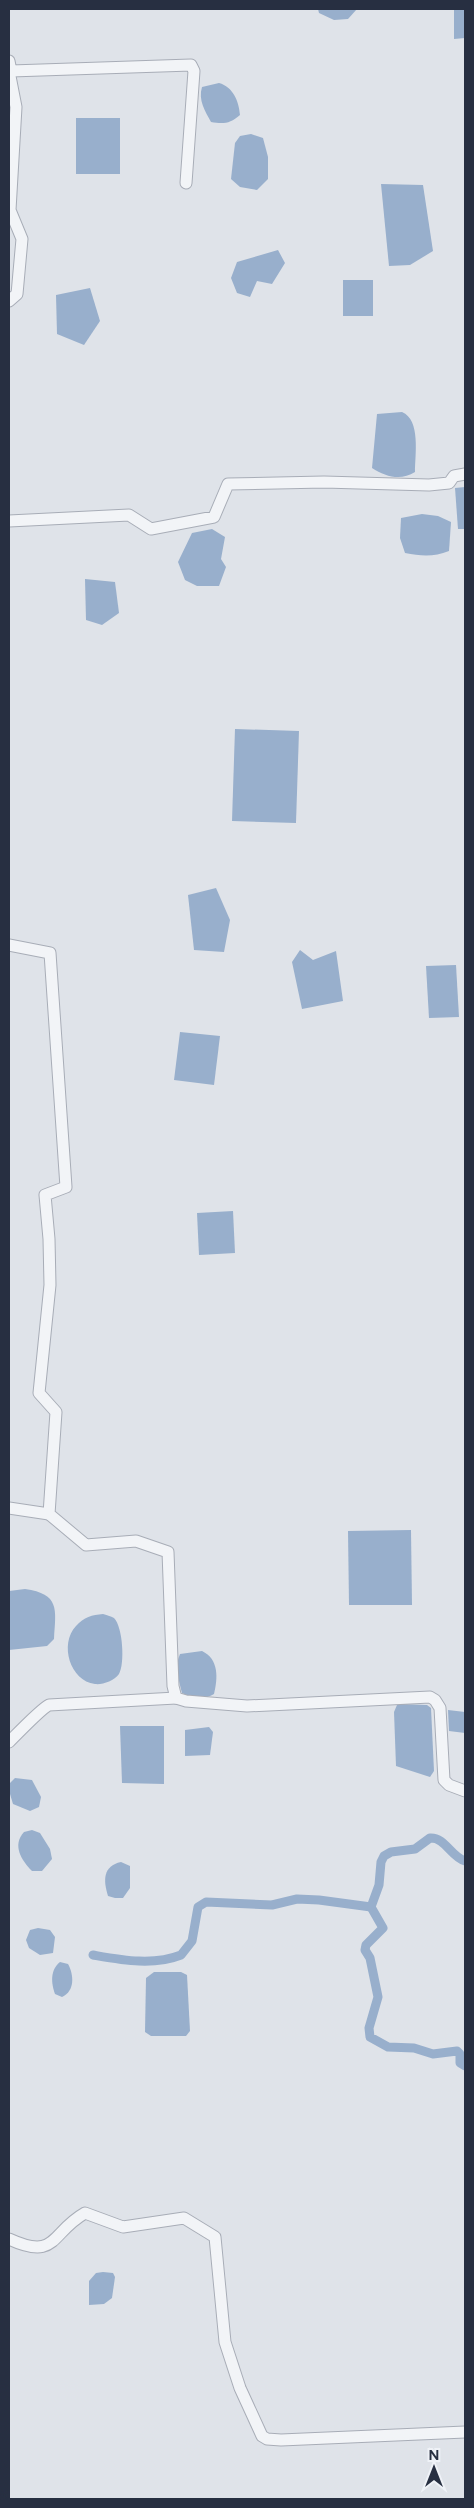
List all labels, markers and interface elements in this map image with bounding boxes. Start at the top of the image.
north arrow [409,2443,459,2493]
text: N [429,2447,439,2464]

